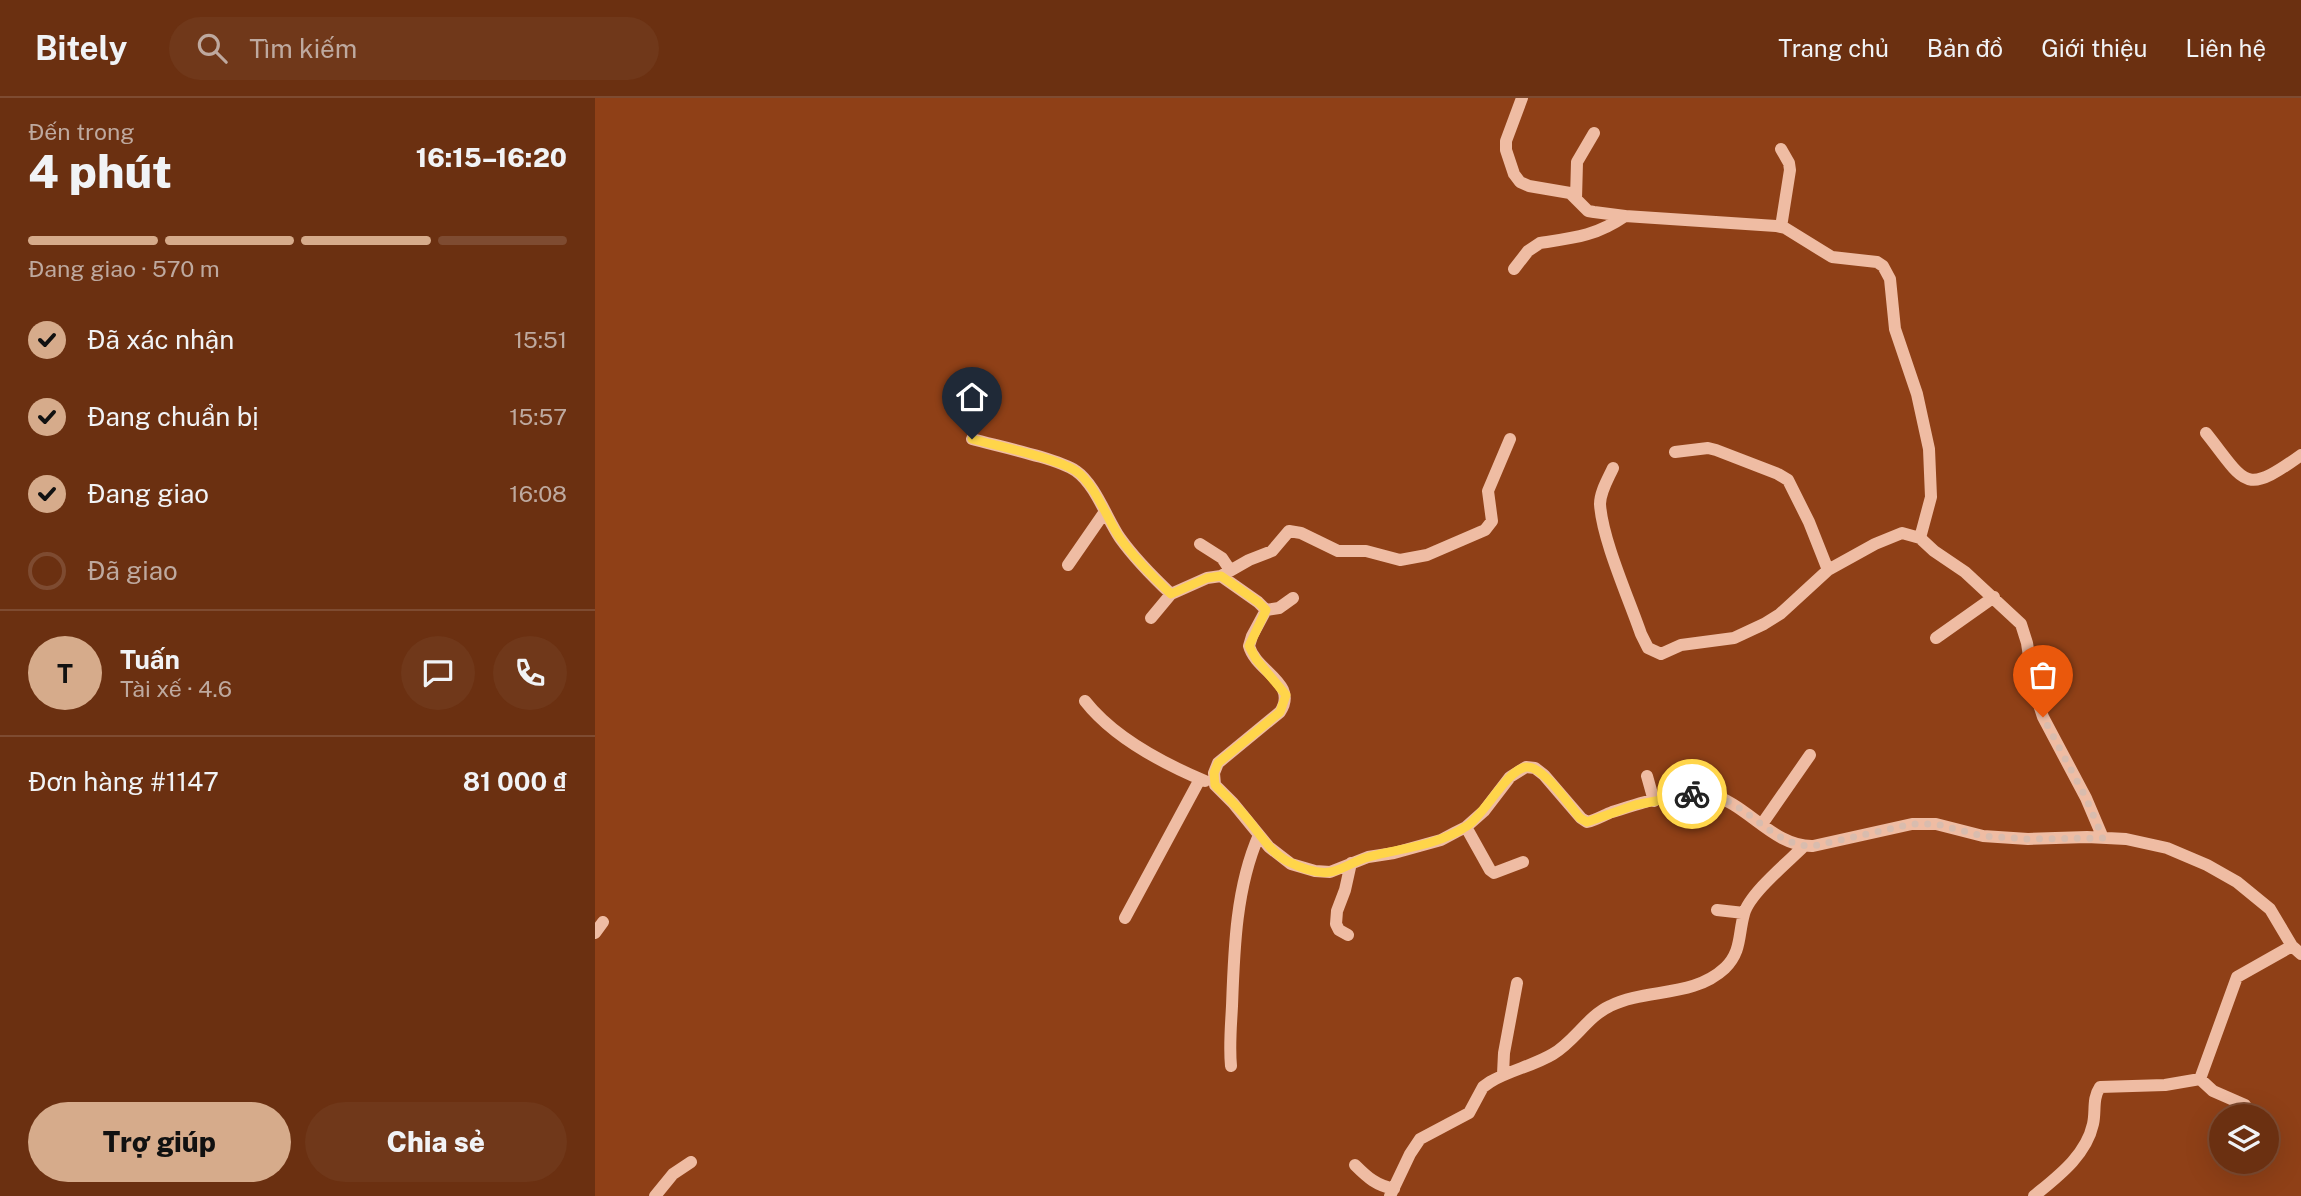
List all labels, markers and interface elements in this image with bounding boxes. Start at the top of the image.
search box [169,17,659,80]
text: Bitely [35,29,127,67]
icon: search [193,29,231,67]
text: Tìm kiếm [249,33,357,64]
text: Trang chủ [1778,34,1889,62]
text: Bản đồ [1927,34,2003,62]
text: Giới thiệu [2041,34,2147,62]
text: Liên hệ [2185,34,2266,62]
text: Đến trong [28,118,135,145]
text: 16:15–16:20 [416,142,567,173]
text: 4 phút [28,144,172,198]
text: Đang giao · 570 m [28,255,220,282]
icon: check [28,321,66,359]
text: Đã xác nhận [87,324,234,355]
text: 15:51 [514,326,567,353]
pin [942,367,1002,439]
icon: home [953,378,991,416]
icon: check [28,398,66,436]
text: Đang chuẩn bị [87,401,259,432]
text: 15:57 [509,403,567,430]
icon: check [28,475,66,513]
text: Đang giao [87,478,209,509]
text: 16:08 [509,480,567,507]
text: Đã giao [87,555,178,586]
button: chat [401,636,475,710]
button: phone [493,636,567,710]
text: Tuấn [120,644,180,675]
pin [2013,645,2073,717]
icon: bag [2024,656,2062,694]
text: T [57,658,73,689]
text: Tài xế · 4.6 [120,675,232,702]
courier [1657,759,1727,829]
text: Đơn hàng #1147 [28,766,219,797]
text: 81 000 ₫ [463,766,567,797]
icon: bike [1673,775,1711,813]
button: Trợ giúp [28,1102,291,1182]
button: Chia sẻ [305,1102,567,1182]
map controls [2209,1104,2279,1174]
button: layers [2209,1104,2279,1174]

